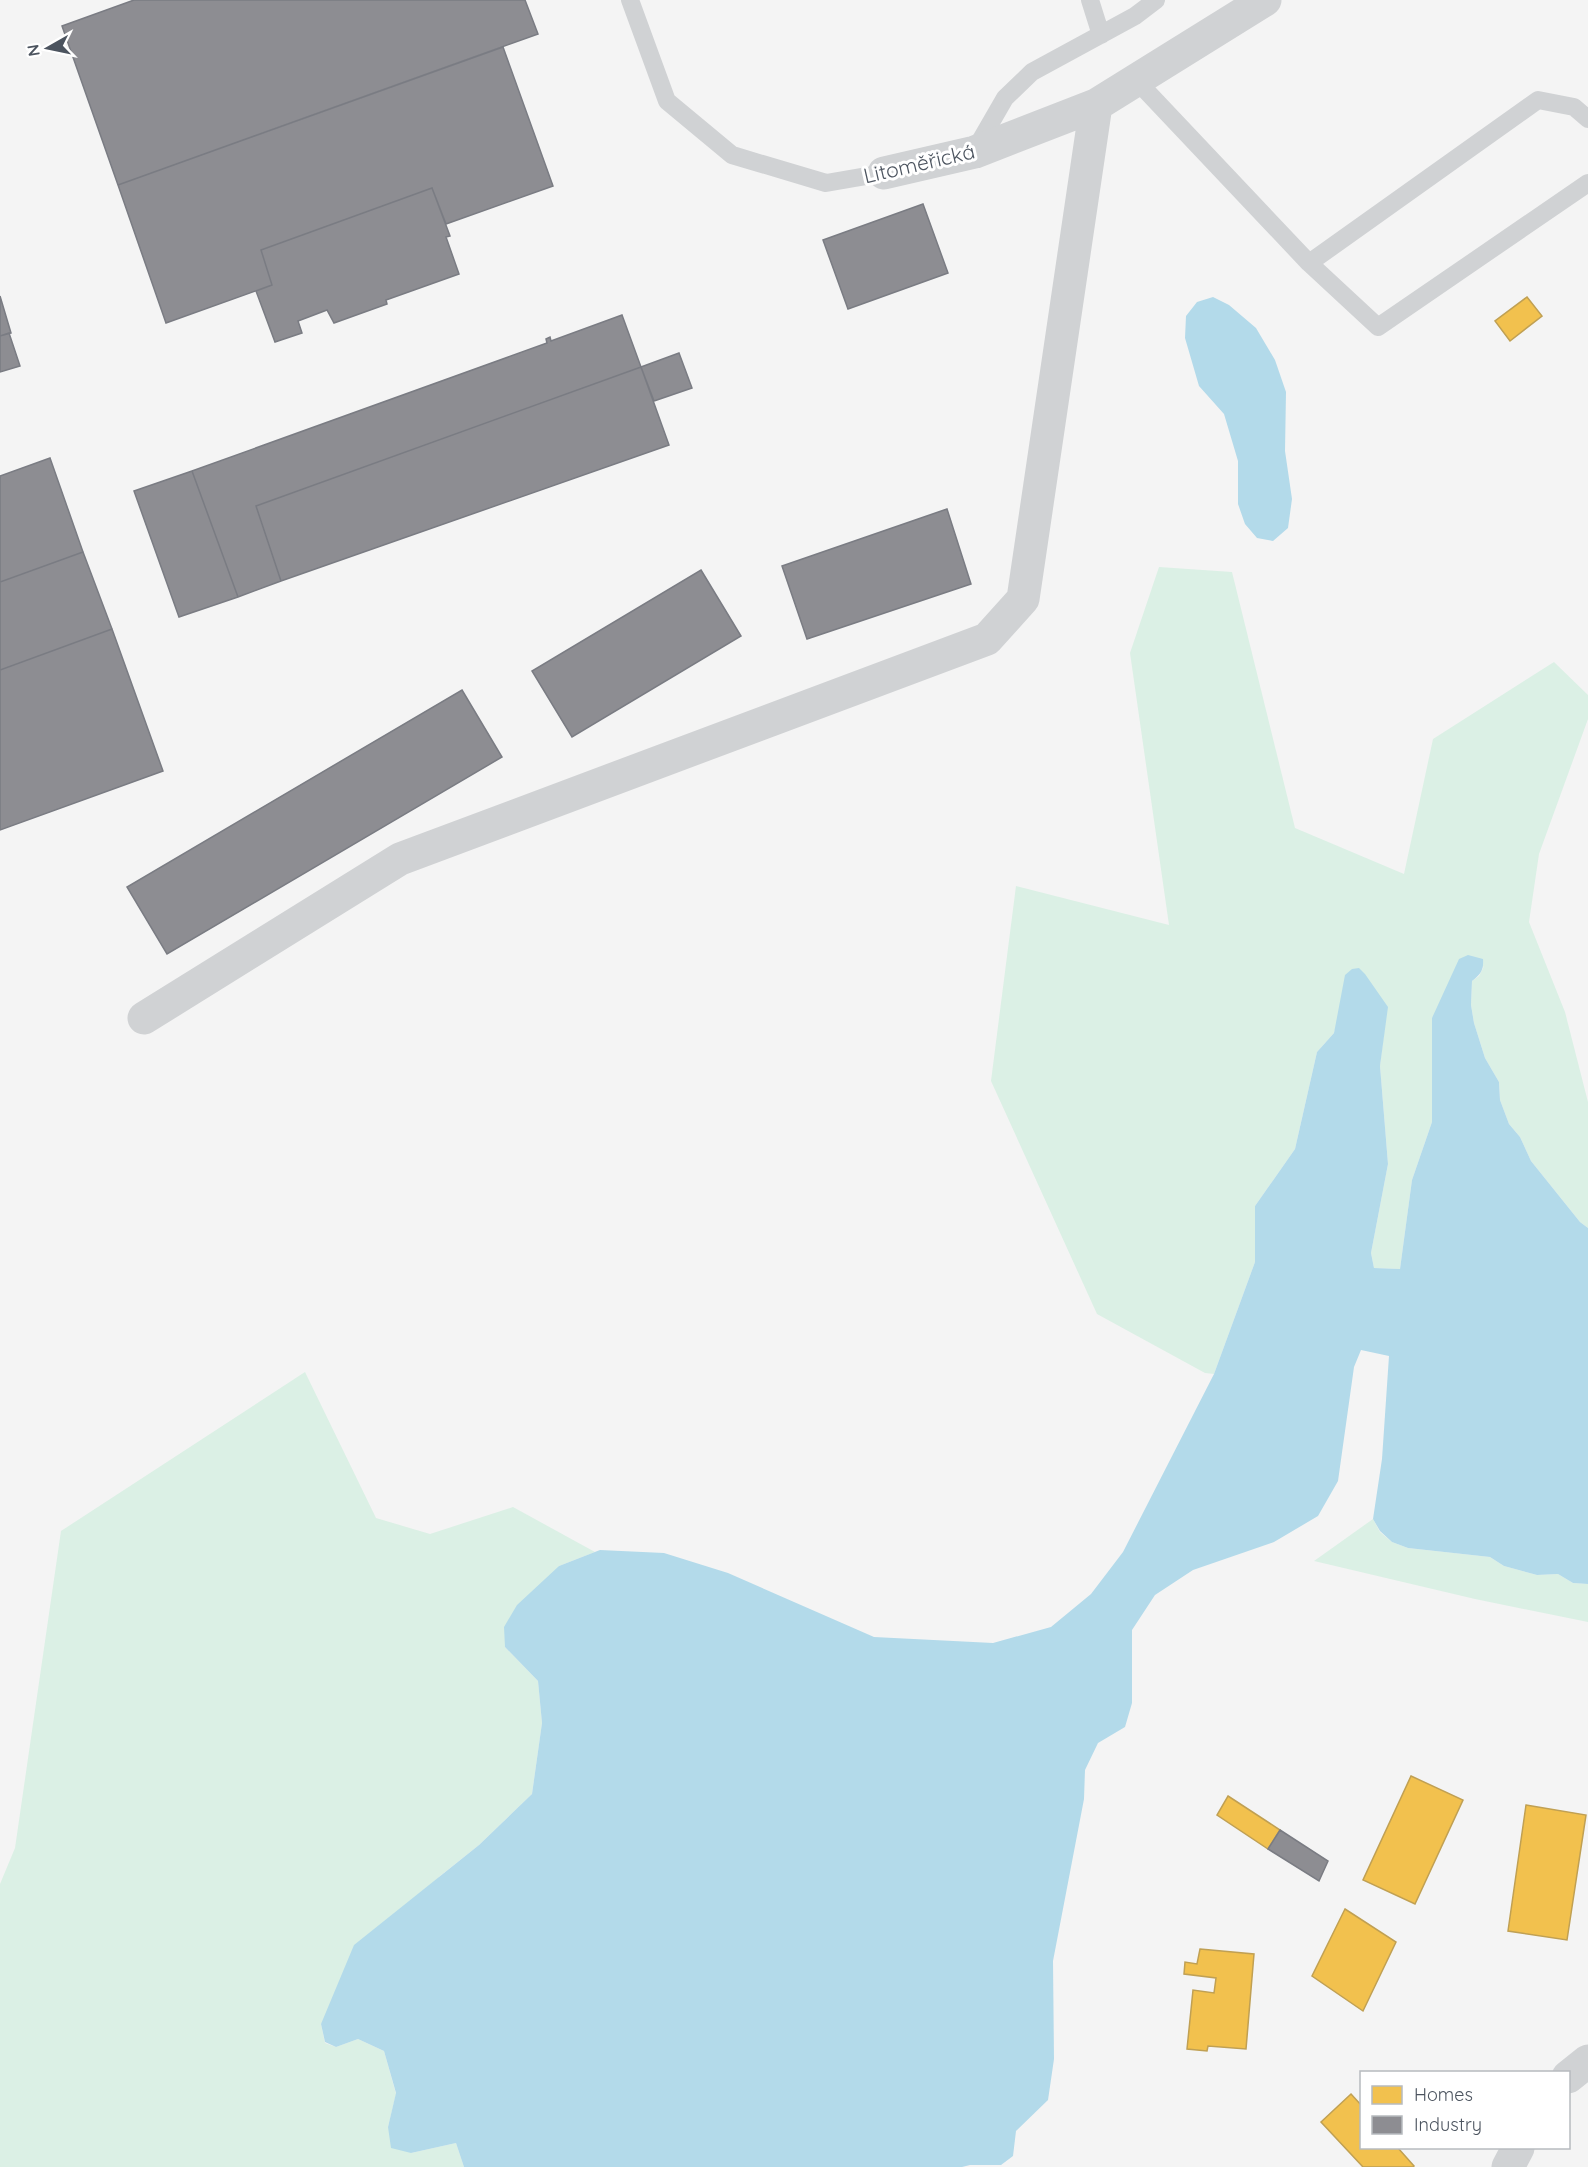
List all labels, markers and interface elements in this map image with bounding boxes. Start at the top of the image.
north arrow [18,18,78,78]
text: N [22,43,44,58]
street label: Litoměřická [861,138,977,188]
legend [1360,2071,1570,2149]
text: Homes [1414,2083,1473,2106]
text: Industry [1414,2113,1482,2136]

